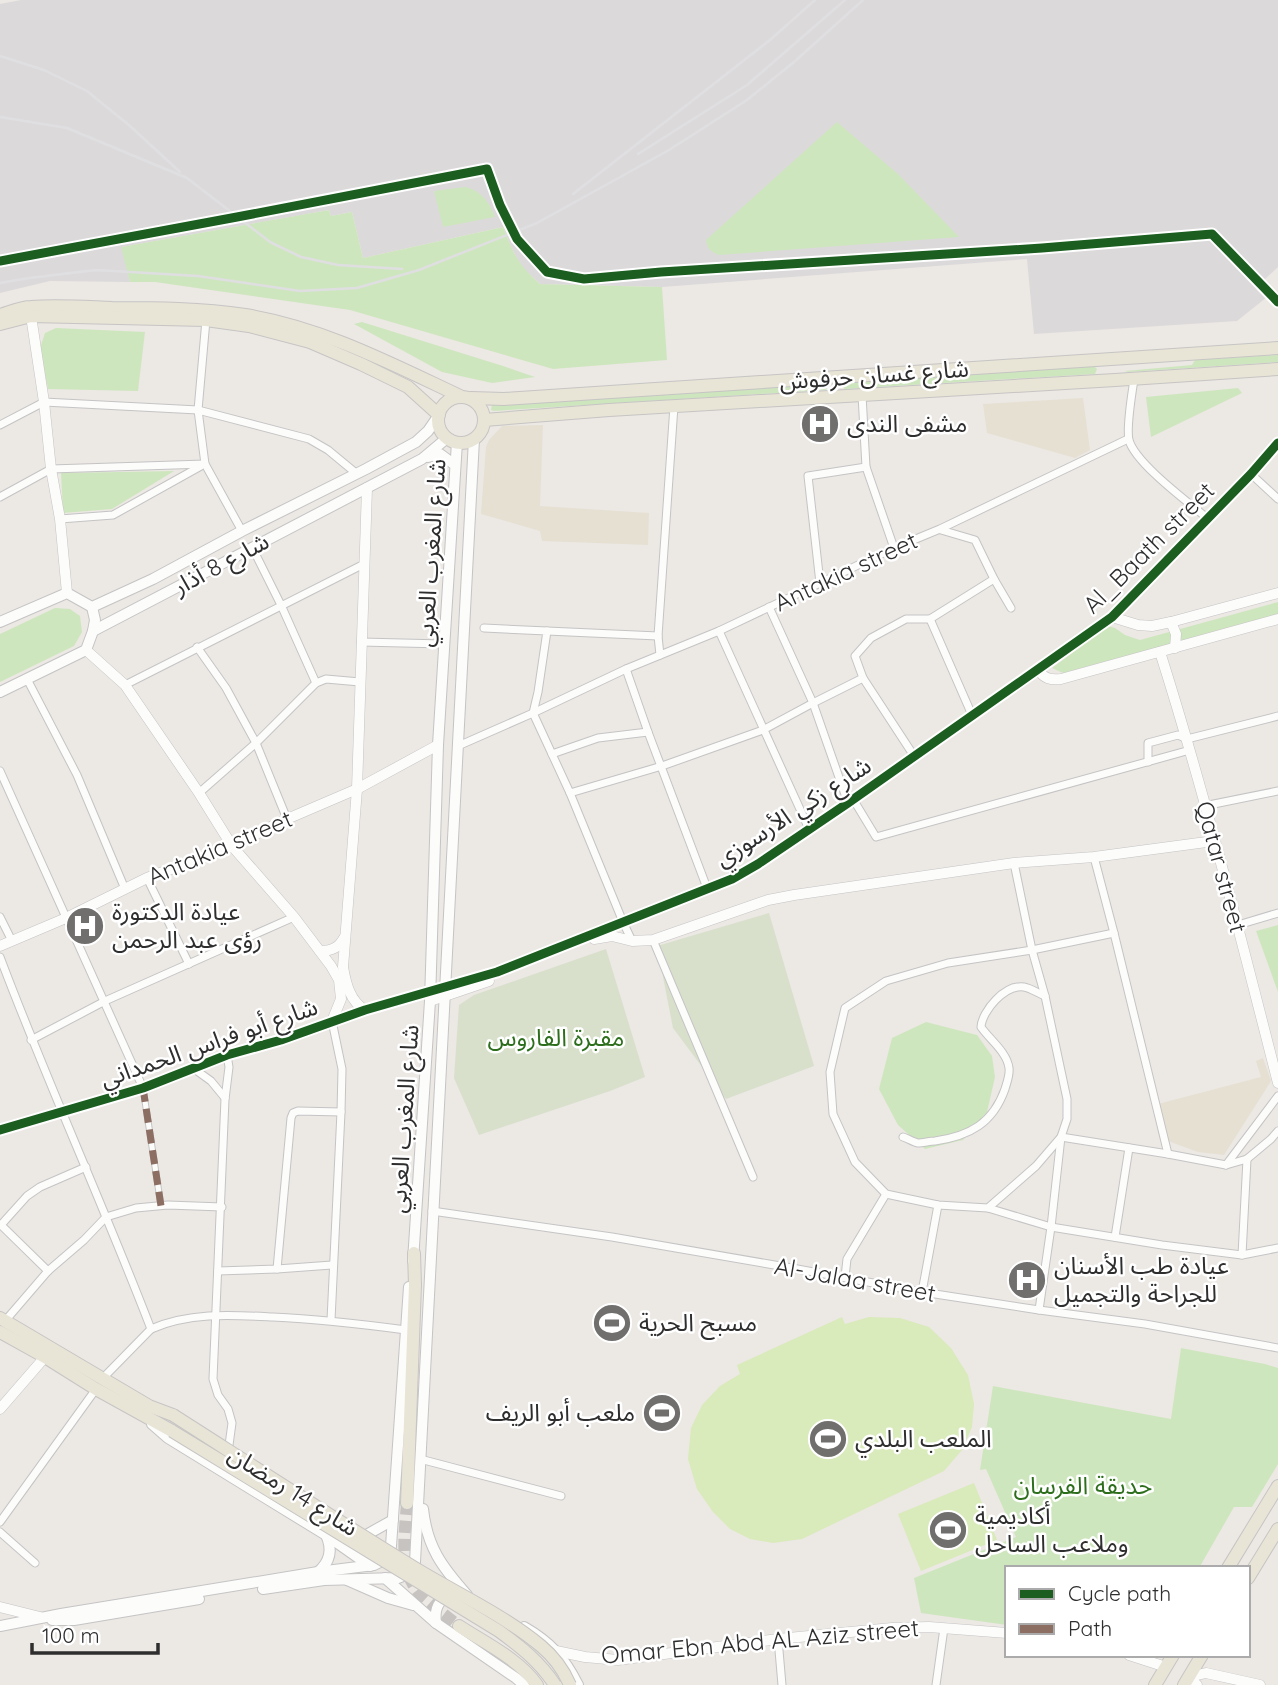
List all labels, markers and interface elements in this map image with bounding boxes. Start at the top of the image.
street label: شارع غسان حرفوش [778,352,970,399]
hospital icon: مشفى الندى [799,403,841,445]
place label: مشفى الندى [847,408,967,438]
street label: شارع المغرب العربي [408,458,456,649]
street label: Al_Baath street [1076,475,1220,619]
street label: شارع 8 أذار [166,525,275,604]
street label: Antakia street [769,525,922,617]
street label: شارع زكي الأرسوزي [709,749,879,877]
street label: Qatar street [1190,798,1254,936]
street label: Antakia street [143,803,297,891]
place label: عيادة الدكتورة رؤى عبد الرحمن [112,896,262,954]
hospital icon: عيادة الدكتورة رؤى عبد الرحمن [64,905,106,947]
street label: شارع أبو فراس الحمداني [96,991,323,1098]
park label: مقبرة الفاروس [488,1022,624,1052]
street label: شارع المغرب العربي [381,1024,429,1215]
street label: Al-Jalaa street [772,1250,938,1308]
place label: عيادة طب الأسنان للجراحة والتجميل [1054,1250,1229,1308]
hospital icon: عيادة طب الأسنان للجراحة والتجميل [1006,1259,1048,1301]
sports icon: مسبح الحرية [591,1302,633,1344]
place label: مسبح الحرية [639,1307,757,1340]
sports icon: ملعب أبو الريف [641,1392,683,1434]
place label: ملعب أبو الريف [486,1397,635,1427]
sports icon: الملعب البلدي [807,1418,849,1460]
place label: الملعب البلدي [855,1423,992,1458]
street label: شارع 14 رمضان [221,1438,364,1545]
park label: حديقة الفرسان [1013,1470,1153,1500]
place label: أكاديمية وملاعب الساحل [975,1500,1129,1558]
sports icon: أكاديمية وملاعب الساحل [927,1509,969,1551]
legend [1005,1566,1250,1657]
text: Cycle path [1068,1580,1171,1606]
scale bar [32,1612,158,1656]
street label: Omar Ebn Abd AL Aziz street [600,1612,920,1670]
text: Path [1068,1615,1112,1641]
text: 100 m [42,1622,100,1648]

